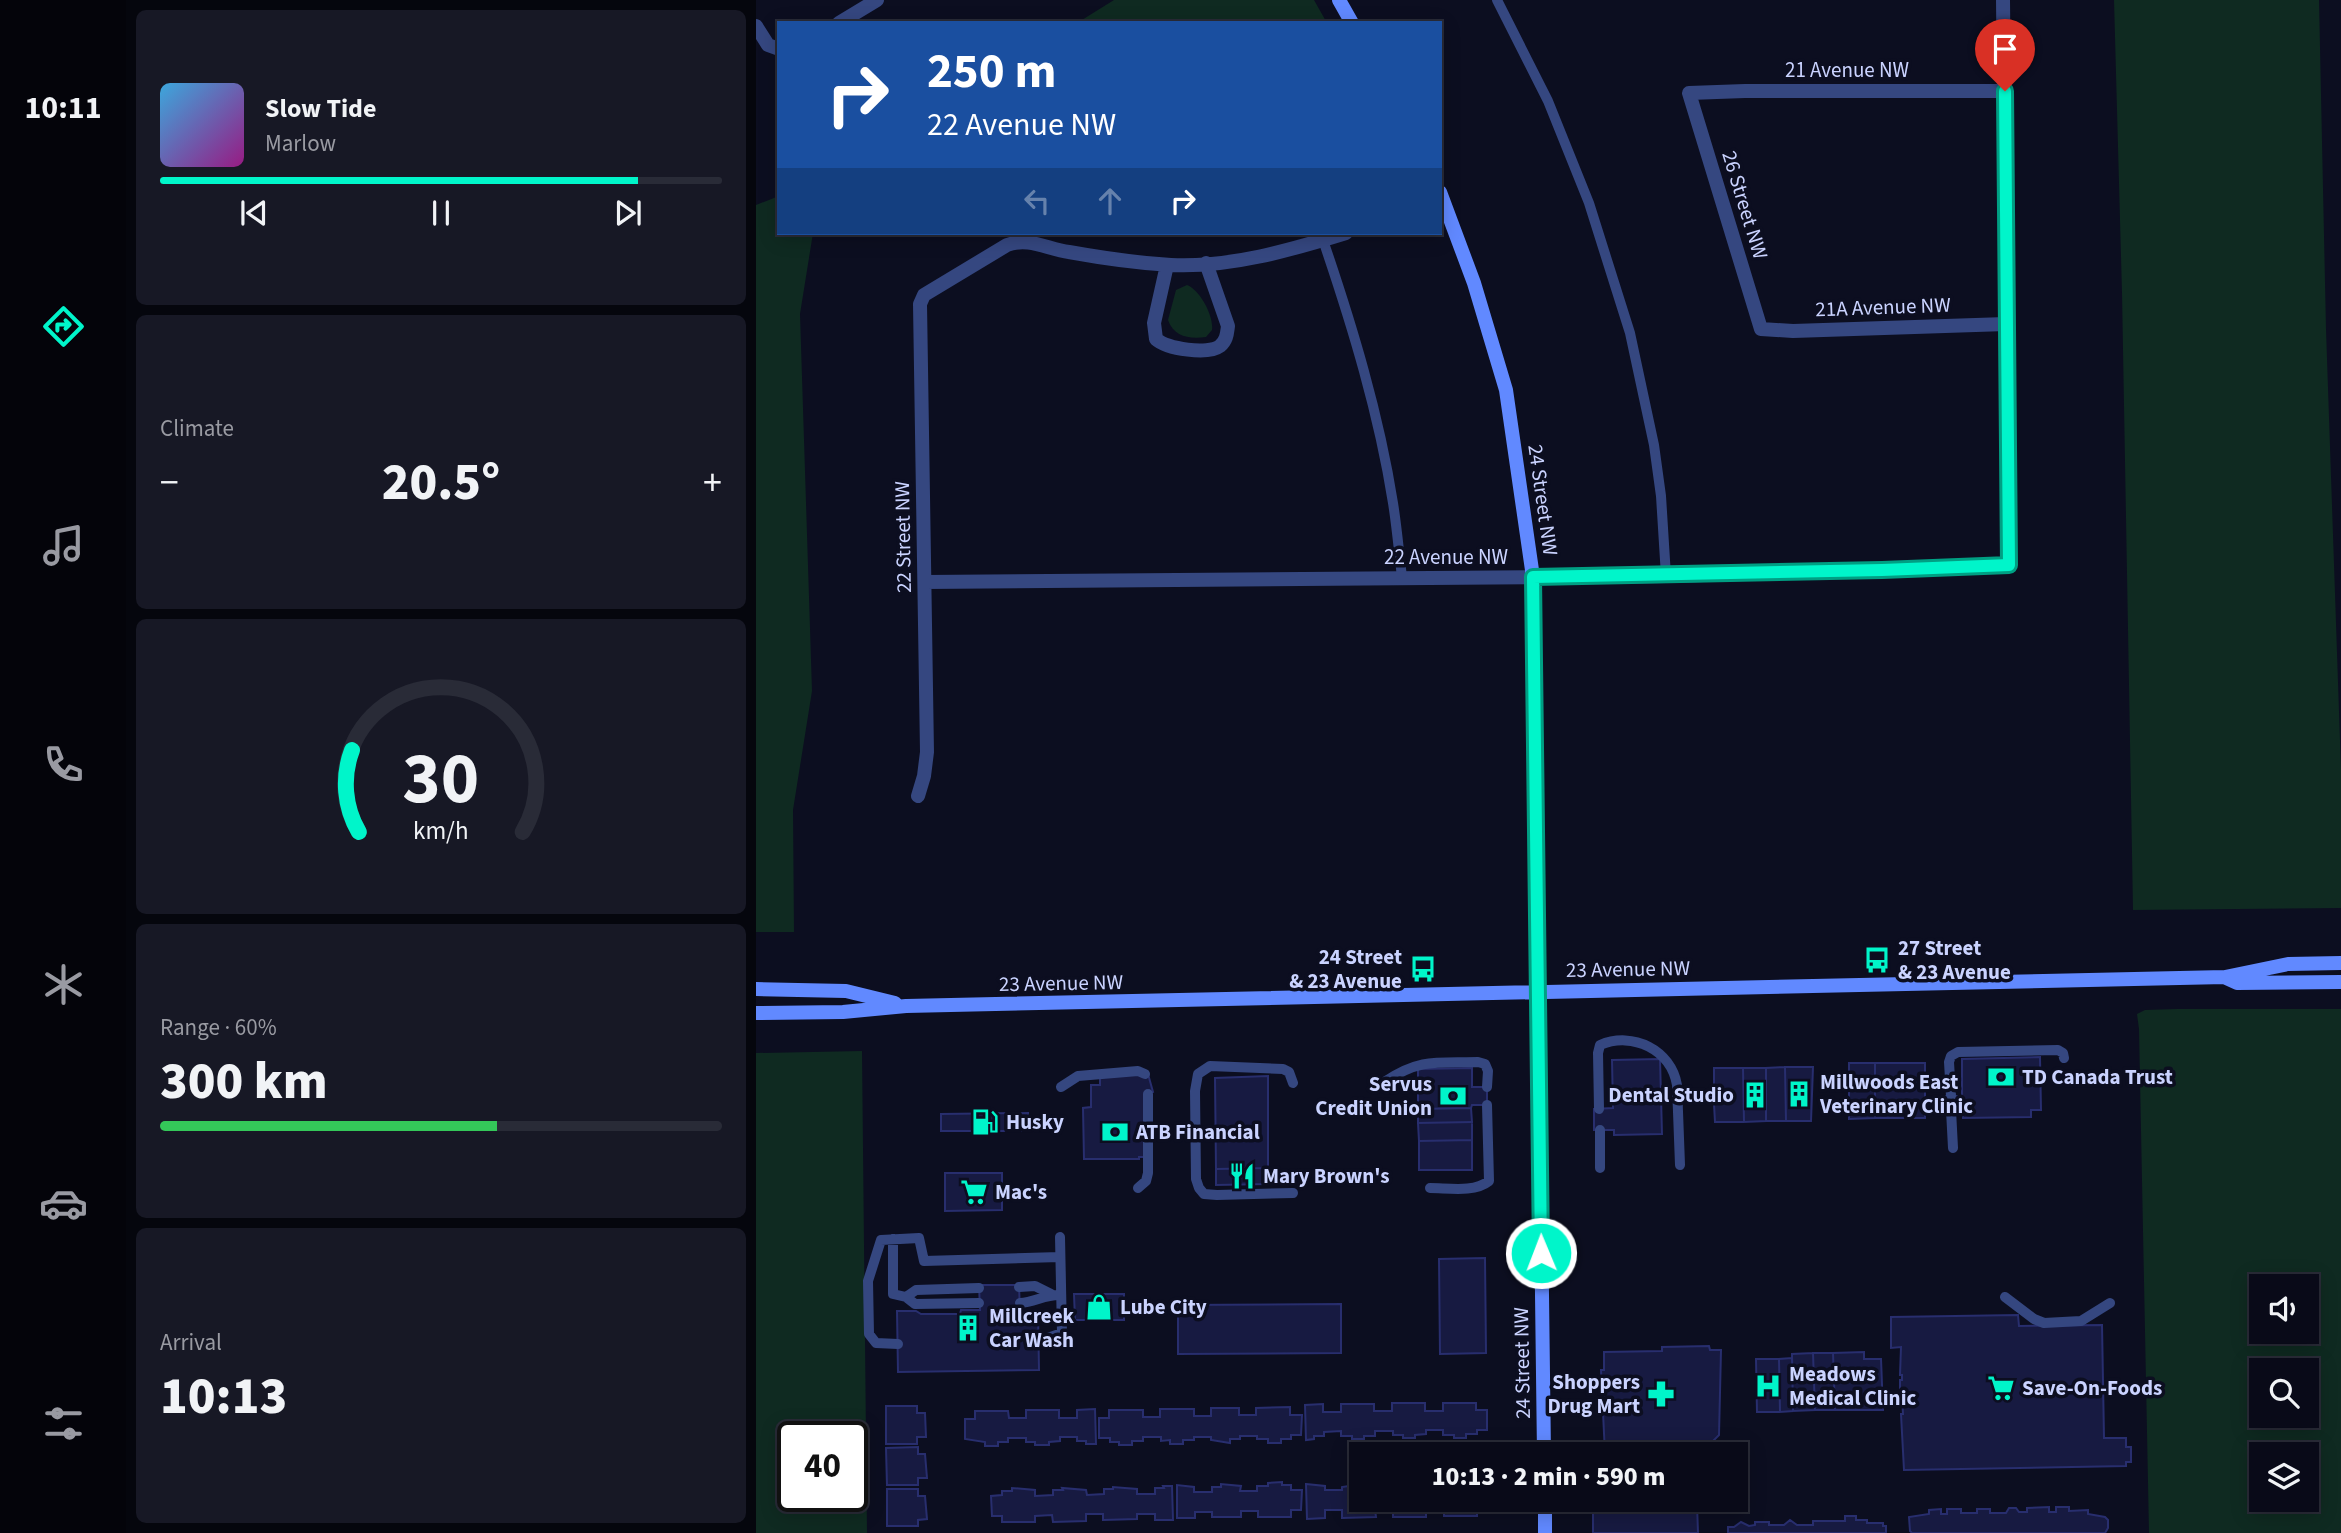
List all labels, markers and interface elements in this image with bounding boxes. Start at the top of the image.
pin [1975,19,2035,91]
icon: arrive [1986,30,2024,68]
text: 250 m [927,37,1056,107]
icon: right [812,49,903,140]
street label: 21 Avenue NW [1785,55,1910,85]
text: 10:11 [24,85,102,131]
text: Slow Tide [265,90,376,127]
text: 22 Avenue NW [927,102,1116,148]
text: Marlow [265,127,336,160]
street label: 26 Street NW [1714,147,1776,263]
icon: left [1018,182,1056,220]
icon: ahead [1091,182,1129,220]
icon: right [1164,182,1202,220]
icon: previous [235,194,273,232]
icon: pause [422,194,460,232]
icon: next [609,194,647,232]
street label: 21A Avenue NW [1815,290,1952,324]
icon: directions [39,302,88,351]
text: Climate [160,412,234,445]
street label: 24 Street NW [1520,442,1566,558]
text: 20.5° [382,446,500,520]
text: − [160,456,179,510]
text: + [703,456,722,510]
street label: 22 Street NW [887,480,919,593]
icon: music [39,521,88,570]
street label: 22 Avenue NW [1384,542,1509,572]
text: 30 [403,728,479,832]
icon: phone [39,740,88,789]
text: km/h [413,813,469,849]
place label: 27 Street & 23 Avenue [1898,933,2011,987]
place label: 24 Street & 23 Avenue [1289,942,1402,996]
bus stop icon: 27 Street & 23 Avenue [1862,945,1892,975]
street label: 23 Avenue NW [1566,953,1691,985]
bus stop icon: 24 Street & 23 Avenue [1408,954,1438,984]
icon: climate [39,960,88,1009]
street label: 23 Avenue NW [999,967,1124,999]
text: Range · 60% [160,1011,277,1044]
text: 300 km [160,1045,328,1119]
bank icon: TD Canada Trust [1986,1062,2016,1092]
place label: TD Canada Trust [2022,1062,2173,1092]
place label: Millwoods East Veterinary Clinic [1819,1067,1973,1121]
place label: Servus Credit Union [1315,1069,1432,1123]
building icon: Millwoods East Veterinary Clinic [1784,1079,1814,1109]
place label: Dental Studio [1608,1080,1734,1110]
building icon: Dental Studio [1740,1080,1770,1110]
bank icon: Servus Credit Union [1438,1081,1468,1111]
fuel station icon: Husky [970,1107,1000,1137]
place label: Husky [1006,1107,1064,1137]
bank icon: ATB Financial [1100,1117,1130,1147]
place label: ATB Financial [1135,1117,1260,1147]
restaurant icon: Mary Brown's [1227,1161,1257,1191]
place label: Mary Brown's [1263,1161,1390,1191]
supermarket icon: Mac's [959,1177,989,1207]
place label: Mac's [995,1177,1047,1207]
icon: car [39,1179,88,1228]
position arrow [1504,1216,1578,1290]
map controls [2249,1274,2319,1512]
button: sound [2249,1274,2319,1344]
shop icon: Lube City [1084,1292,1114,1322]
place label: Lube City [1120,1292,1207,1322]
place label: Millcreek Car Wash [989,1301,1075,1355]
street label: 24 Street NW [1506,1306,1538,1419]
building icon: Millcreek Car Wash [953,1313,983,1343]
text: Arrival [160,1326,222,1359]
button: search [2249,1358,2319,1428]
place label: Meadows Medical Clinic [1789,1359,1916,1413]
text: 10:13 [160,1360,287,1434]
place label: Shoppers Drug Mart [1547,1367,1640,1421]
hospital icon: Meadows Medical Clinic [1753,1371,1783,1401]
supermarket icon: Save-On-Foods [1986,1373,2016,1403]
place label: Save-On-Foods [2022,1373,2162,1403]
pharmacy icon: Shoppers Drug Mart [1646,1379,1676,1409]
icon: filters [39,1399,88,1448]
speed limit sign: 40 [777,1421,868,1512]
button: layers [2249,1442,2319,1512]
text: 10:13 · 2 min · 590 m [1432,1458,1665,1495]

